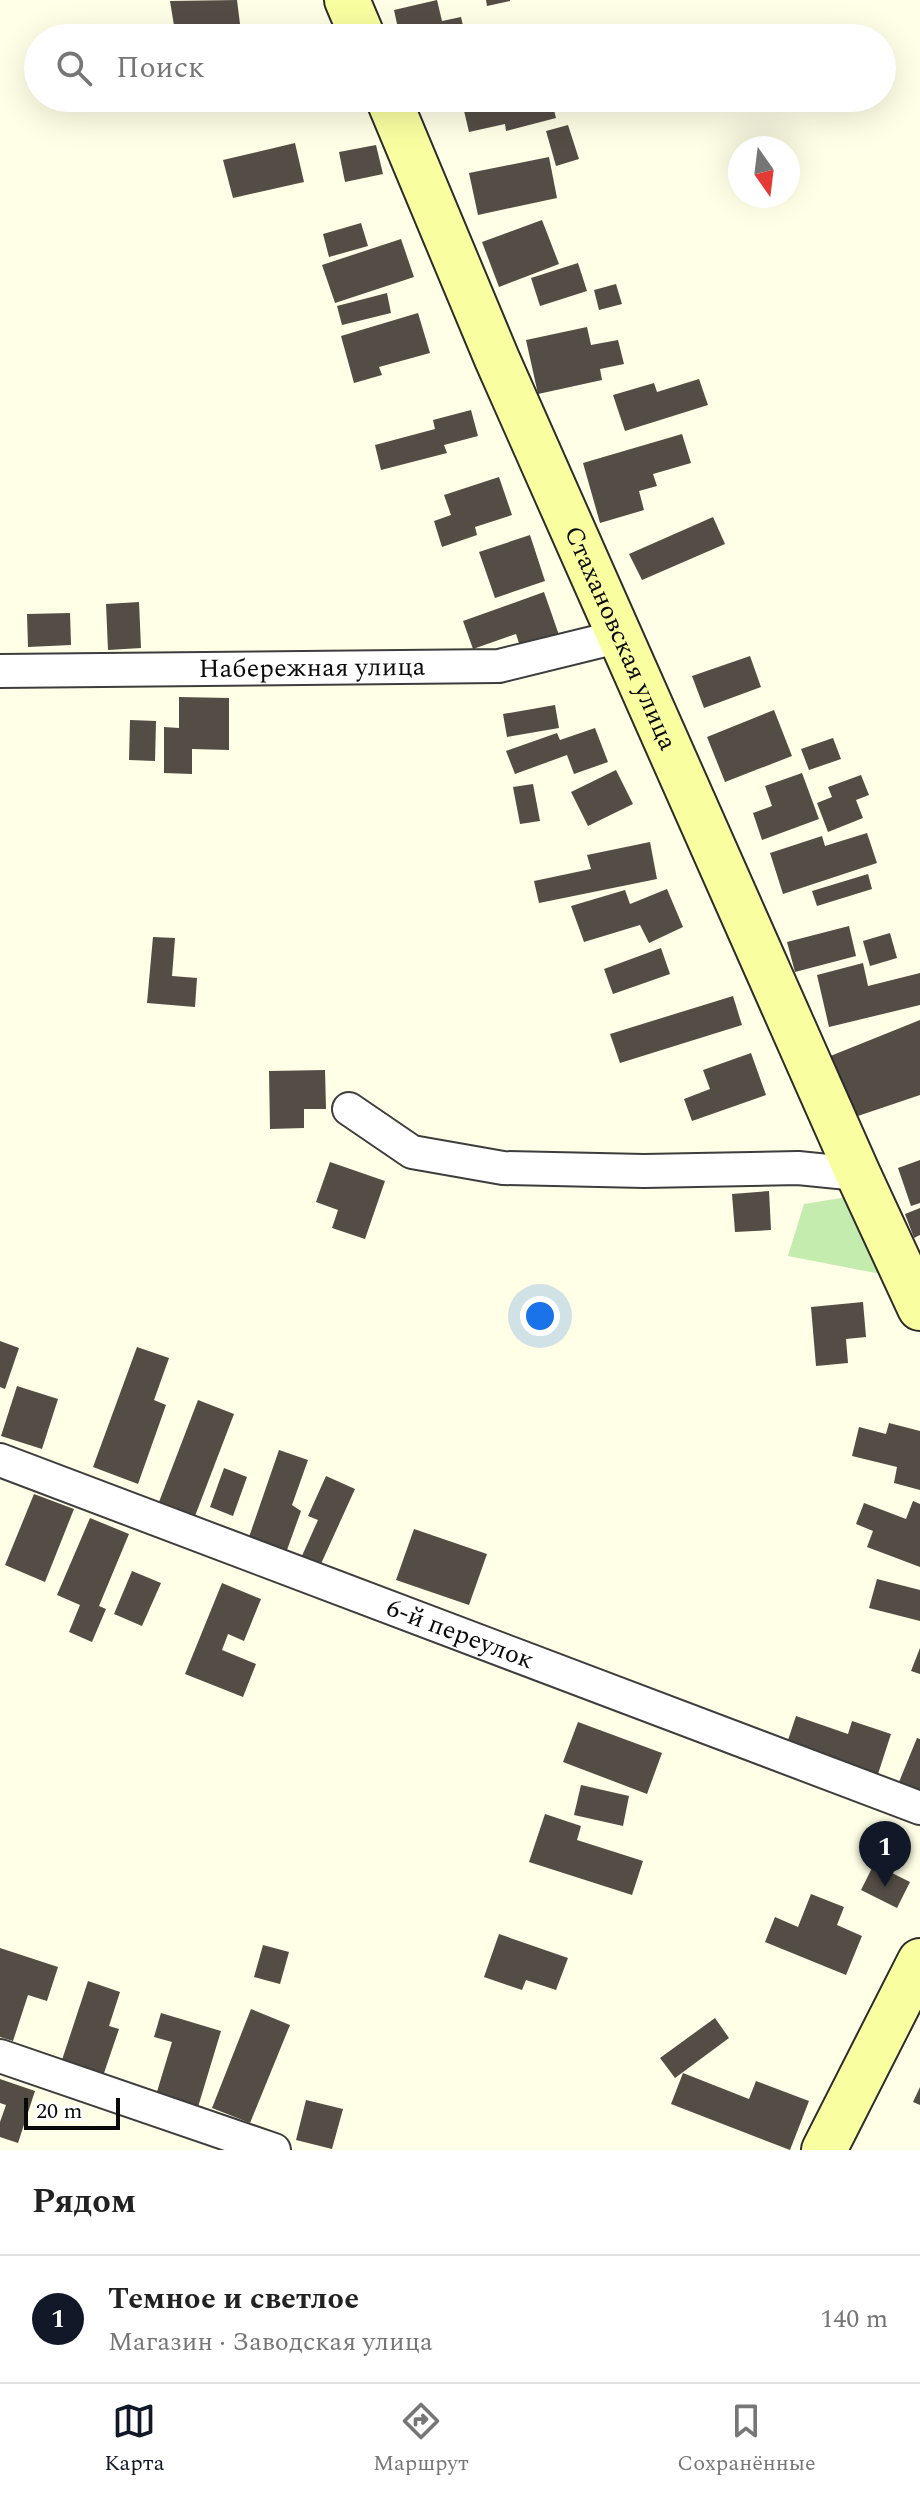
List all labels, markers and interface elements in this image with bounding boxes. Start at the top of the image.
search box [24,24,896,112]
text: Поиск [116,45,205,91]
icon: search [52,46,96,90]
north arrow [728,136,800,208]
street label: Стахановская улица [553,519,688,757]
street label: Набережная улица [198,647,426,689]
your location [520,1296,560,1336]
street label: 6-й переулок [381,1588,540,1680]
pin: 1 [859,1821,911,1887]
scale bar [24,2094,120,2130]
text: 20 m [36,2095,82,2128]
text: Рядом [32,2176,136,2228]
text: Темное и светлое [108,2276,359,2322]
text: 1 [51,2299,65,2339]
text: 140 m [820,2299,888,2339]
text: Магазин · Заводская улица [108,2322,433,2362]
tab: Карта [104,2399,164,2480]
tab: Маршрут [373,2399,469,2480]
tab: Сохранённые [677,2399,816,2480]

